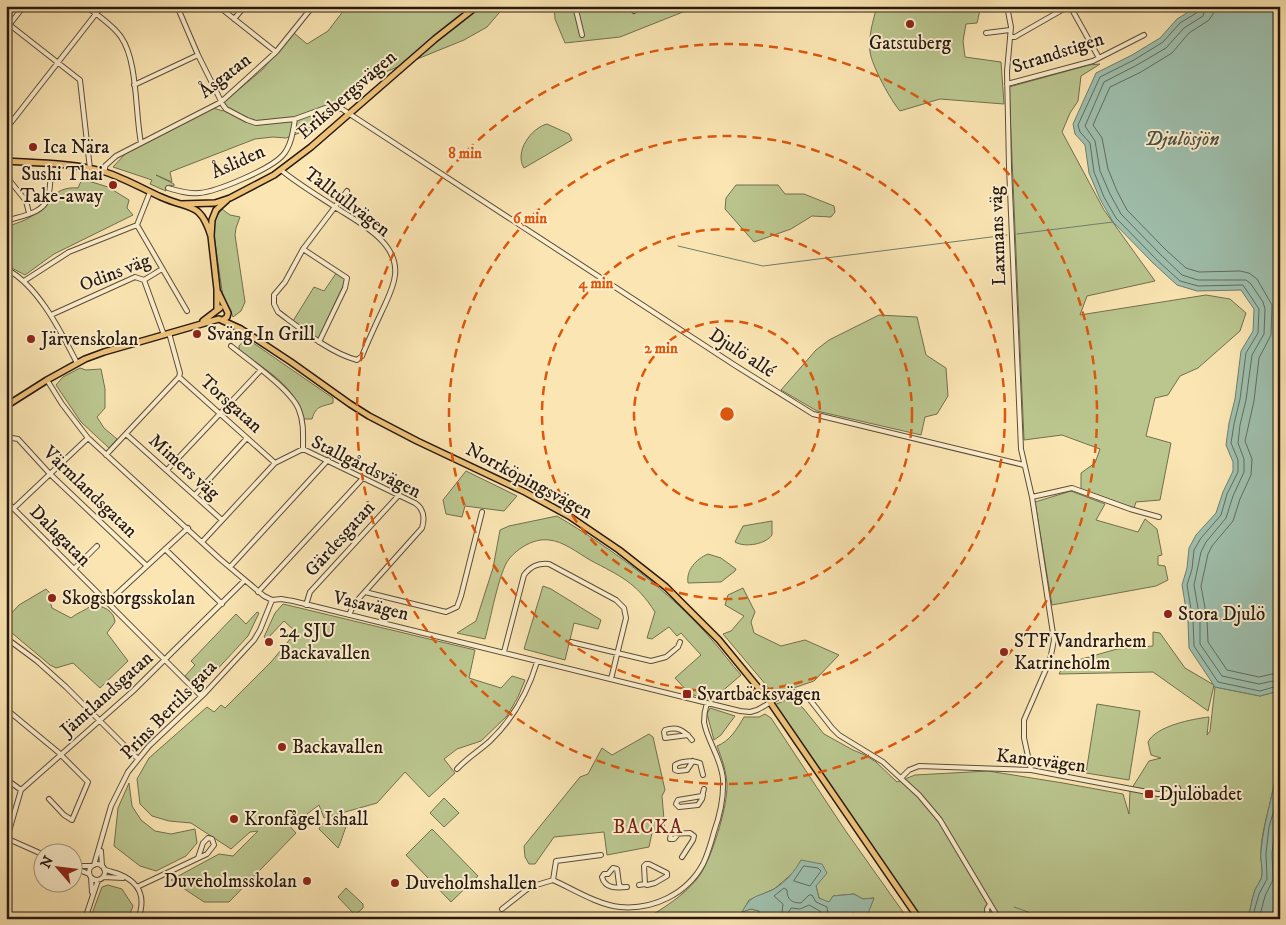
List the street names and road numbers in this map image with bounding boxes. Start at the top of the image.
street label: Strandstigen [1009,27,1107,79]
street label: Eriksbergsvägen [293,46,401,144]
street label: Åsgatan [193,47,256,103]
street label: Åsliden [207,138,268,184]
street label: Talltullvägen [299,162,395,242]
street label: Laxmans väg [985,185,1011,286]
street label: Odins väg [76,249,154,297]
street label: Djulö allé [705,323,779,383]
street label: Torsgatan [195,370,267,438]
street label: Mimers väg [144,429,225,505]
street label: Stallgårdsvägen [307,431,425,503]
street label: Norrköpingsvägen [462,438,596,524]
street label: Värmlandsgatan [37,441,142,543]
street label: Gärdesgatan [300,497,380,581]
street label: Dalagatan [24,500,96,572]
street label: Vasavägen [330,586,411,626]
street label: Jämtlandsgatan [54,646,158,743]
street label: Prins Bertils gata [116,656,222,764]
street label: Kanotvägen [995,744,1087,778]

